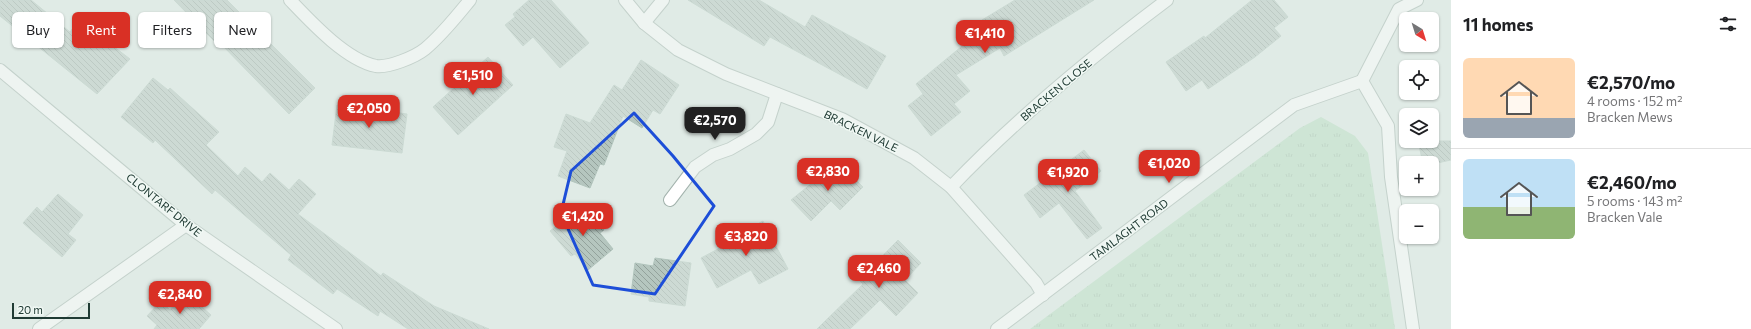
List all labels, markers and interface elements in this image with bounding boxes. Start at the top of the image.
chip: Buy [12,12,64,48]
chip: Rent [72,12,130,48]
chip: Filters [138,12,206,48]
chip: New [214,12,271,48]
north arrow [1399,12,1439,52]
map controls [1399,12,1439,244]
icon: filters [1717,13,1739,35]
text: 11 homes [1463,14,1533,35]
pin: €1,410 [952,20,1018,54]
text: €1,410 [965,25,1005,41]
street label: BRACKEN CLOSE [1017,56,1094,123]
button: locate [1399,60,1439,100]
pin: €1,510 [440,62,506,96]
text: €1,510 [453,67,493,83]
text: €2,570/mo [1587,72,1675,93]
icon: home [1495,74,1543,122]
text: 4 rooms · 152 m² [1587,93,1682,109]
pin: €2,050 [336,95,402,129]
text: €2,050 [347,100,391,116]
pin: €2,570 [682,107,748,141]
street label: BRACKEN VALE [822,107,900,154]
button: layers [1399,108,1439,148]
text: Bracken Mews [1587,109,1673,125]
text: €2,570 [693,112,737,128]
pin: €1,020 [1136,150,1202,184]
text: €1,020 [1148,155,1190,171]
button: + [1399,156,1439,196]
pin: €2,830 [795,158,861,192]
pin: €1,920 [1035,159,1101,193]
text: €2,830 [806,163,850,179]
text: €1,920 [1047,164,1089,180]
street label: CLONTARF DRIVE [124,170,205,239]
text: €2,460/mo [1587,172,1677,193]
icon: home [1495,175,1543,223]
text: 5 rooms · 143 m² [1587,193,1683,209]
street label: TAMLAGHT ROAD [1087,196,1170,263]
pin: €1,420 [550,203,616,237]
button: − [1399,204,1439,244]
text: €1,420 [562,208,604,224]
text: Bracken Vale [1587,209,1662,225]
pin: €3,820 [713,223,779,257]
text: €3,820 [724,228,768,244]
pin: €2,460 [846,255,912,289]
text: €2,460 [857,260,901,276]
pin: €2,840 [147,281,213,315]
text: €2,840 [158,286,202,302]
scale bar [12,301,90,320]
text: 20 m [18,303,43,316]

